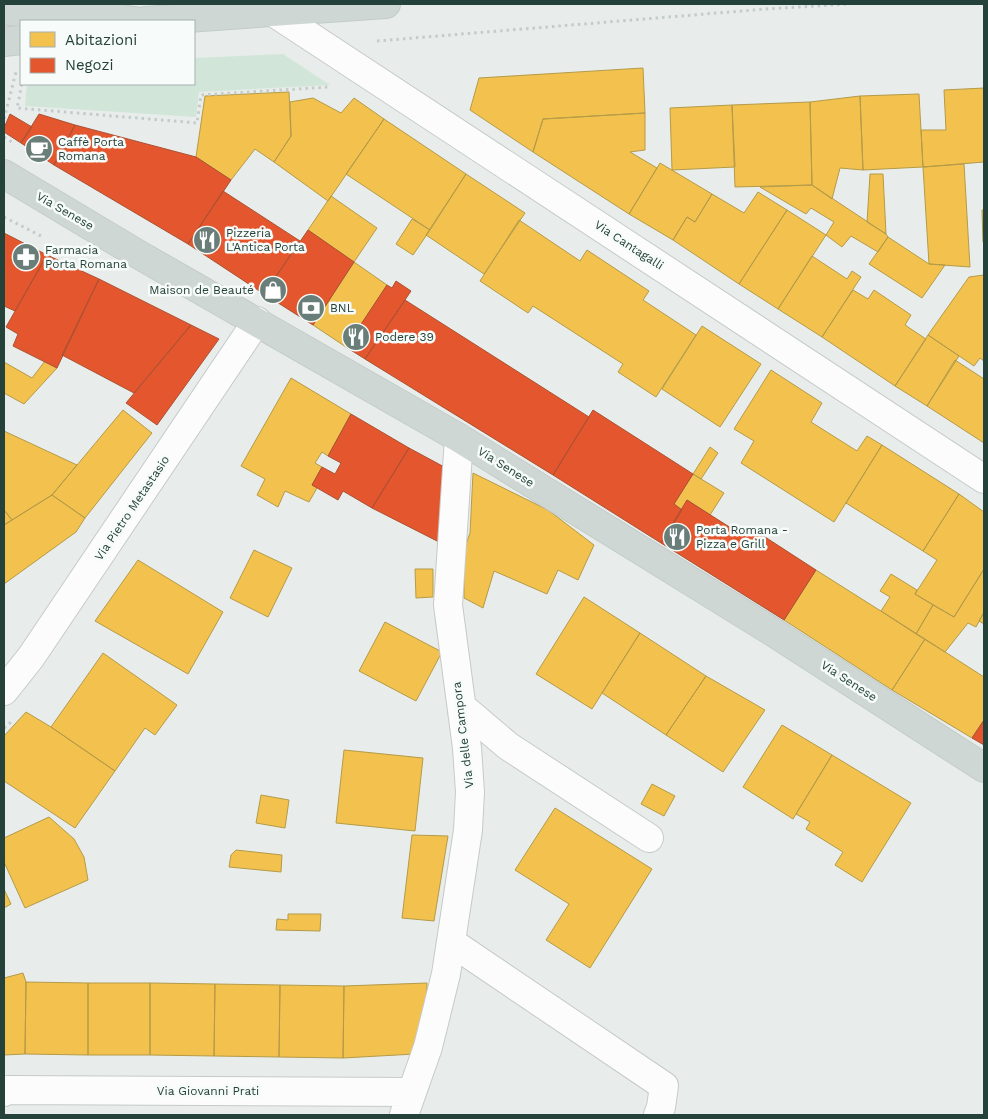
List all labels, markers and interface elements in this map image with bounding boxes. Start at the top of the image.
legend [20,20,195,85]
text: Abitazioni [65,31,137,49]
text: Negozi [65,56,113,74]
cafe icon: Caffè Porta Romana [24,134,54,164]
place label: Caffè Porta Romana [58,135,124,163]
street label: Via Senese [34,189,96,233]
street label: Via Cantagalli [592,217,666,273]
restaurant icon: Pizzeria L'Antica Porta [192,225,222,255]
place label: Pizzeria L'Antica Porta [226,226,305,254]
pharmacy icon: Farmacia Porta Romana [11,242,41,272]
place label: Farmacia Porta Romana [45,243,127,271]
shop icon: Maison de Beauté [258,275,288,305]
place label: Maison de Beauté [149,283,254,297]
bank icon: BNL [296,293,326,323]
place label: BNL [330,301,354,315]
restaurant icon: Podere 39 [341,322,371,352]
place label: Podere 39 [375,330,434,344]
street label: Via Senese [475,444,537,490]
street label: Via Pietro Metastasio [92,453,172,563]
restaurant icon: Porta Romana - Pizza e Grill [662,522,692,552]
place label: Porta Romana - Pizza e Grill [696,523,788,551]
street label: Via Senese [818,658,880,704]
street label: Via delle Campora [450,681,476,789]
street label: Via Giovanni Prati [157,1084,259,1098]

